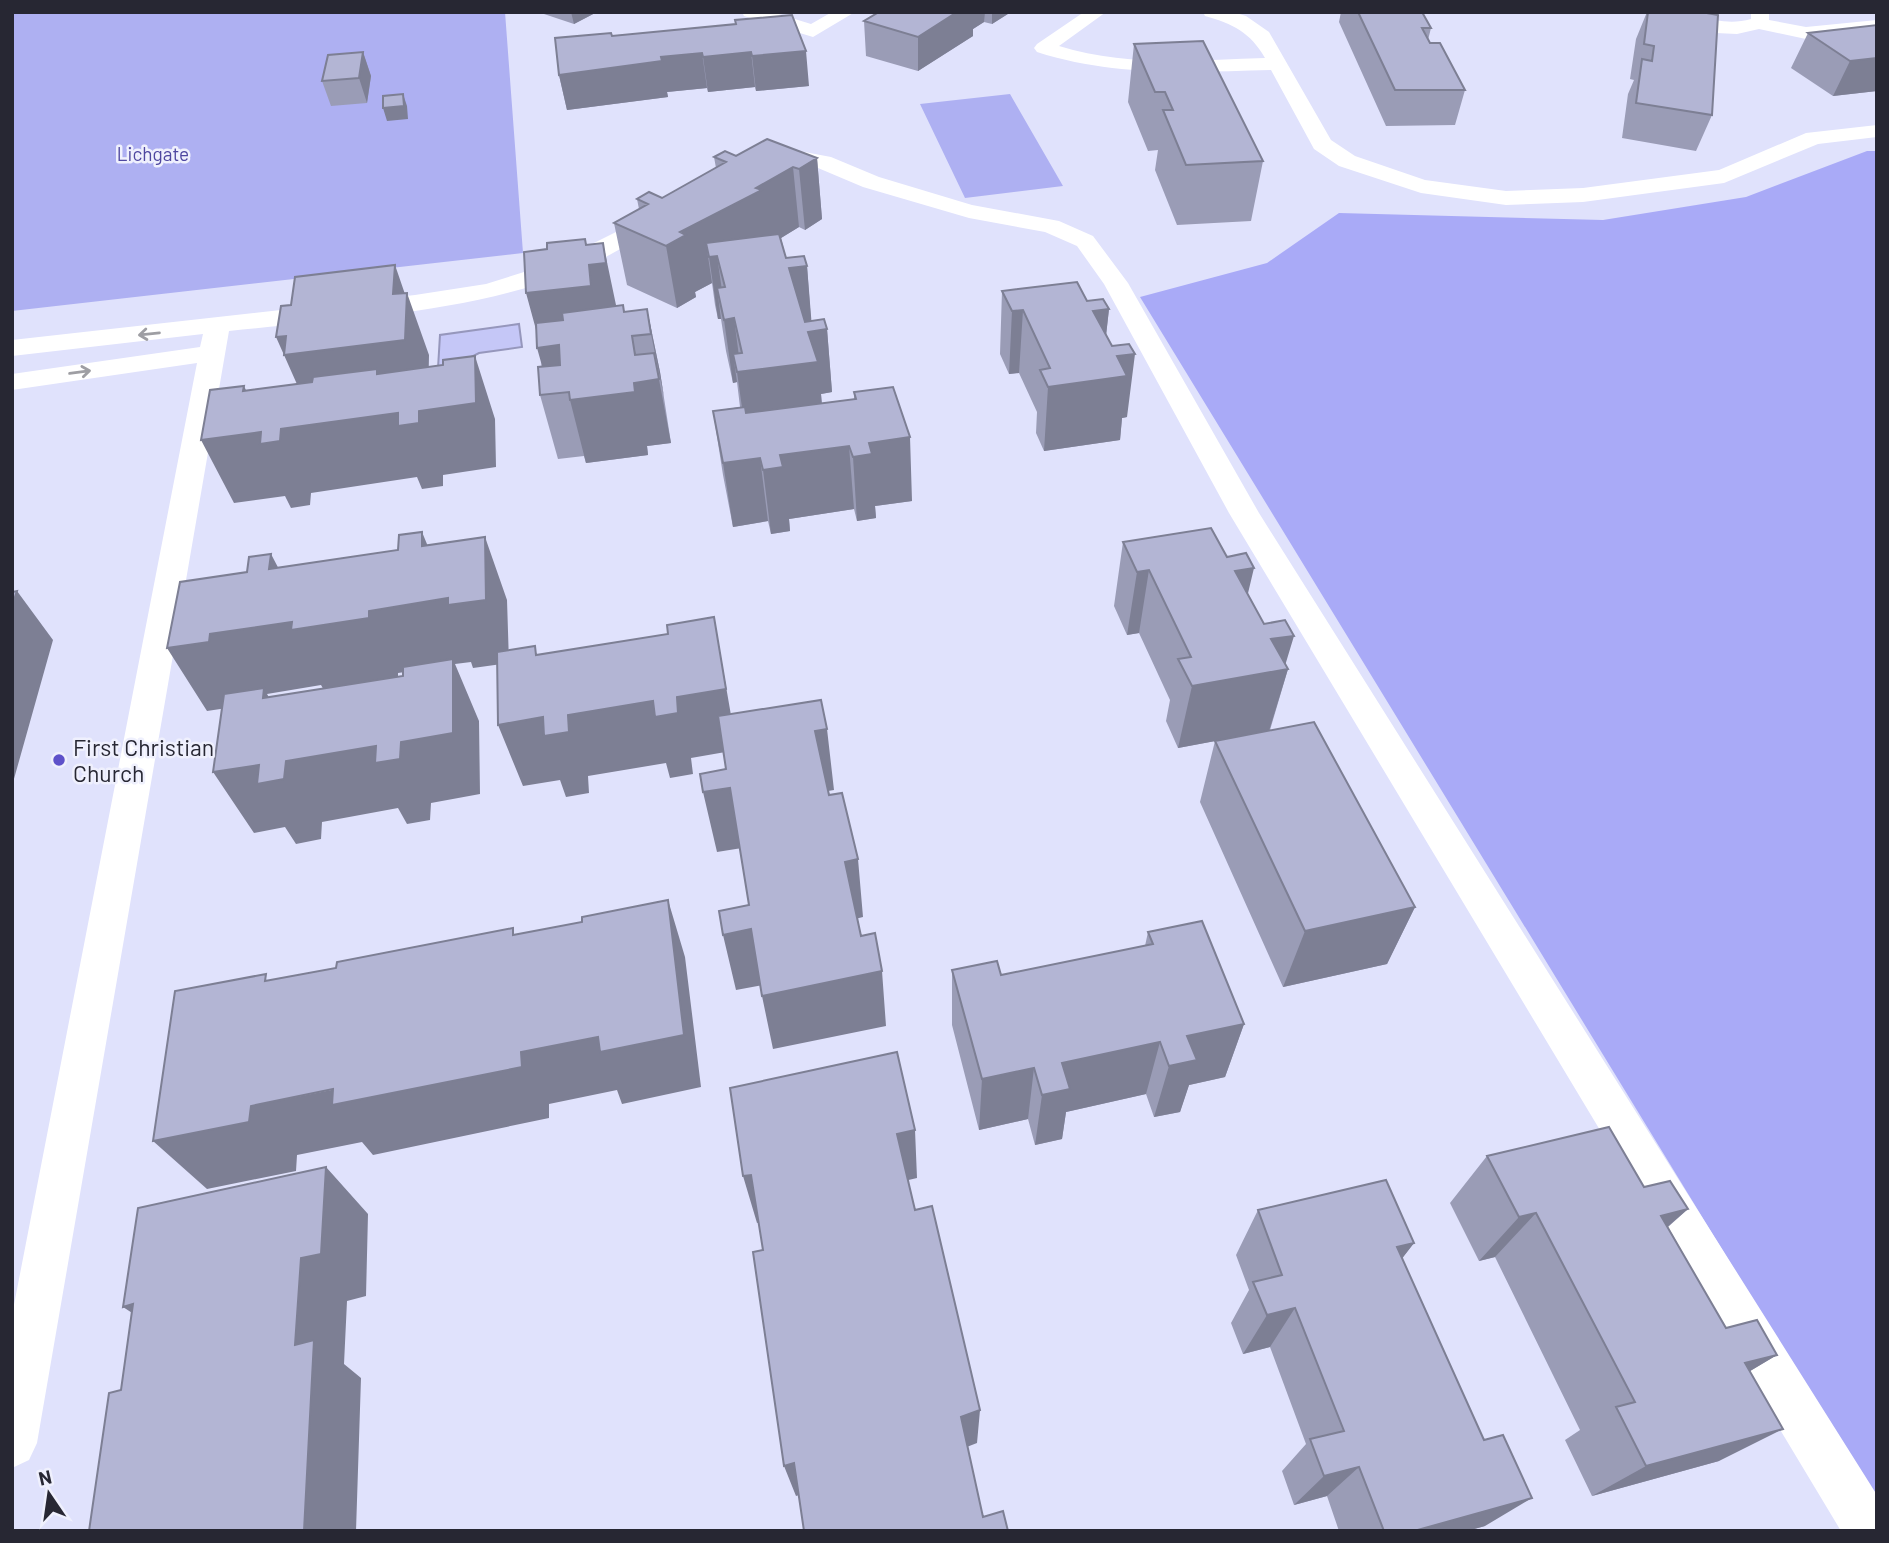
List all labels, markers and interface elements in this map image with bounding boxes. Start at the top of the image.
park label: Lichgate [117,142,189,165]
one-way arrow [138,327,161,340]
one-way arrow [68,366,91,379]
place label: First Christian Church [73,733,214,787]
marker: First Christian Church [51,752,67,768]
north arrow [14,1459,84,1529]
text: N [36,1464,54,1490]

